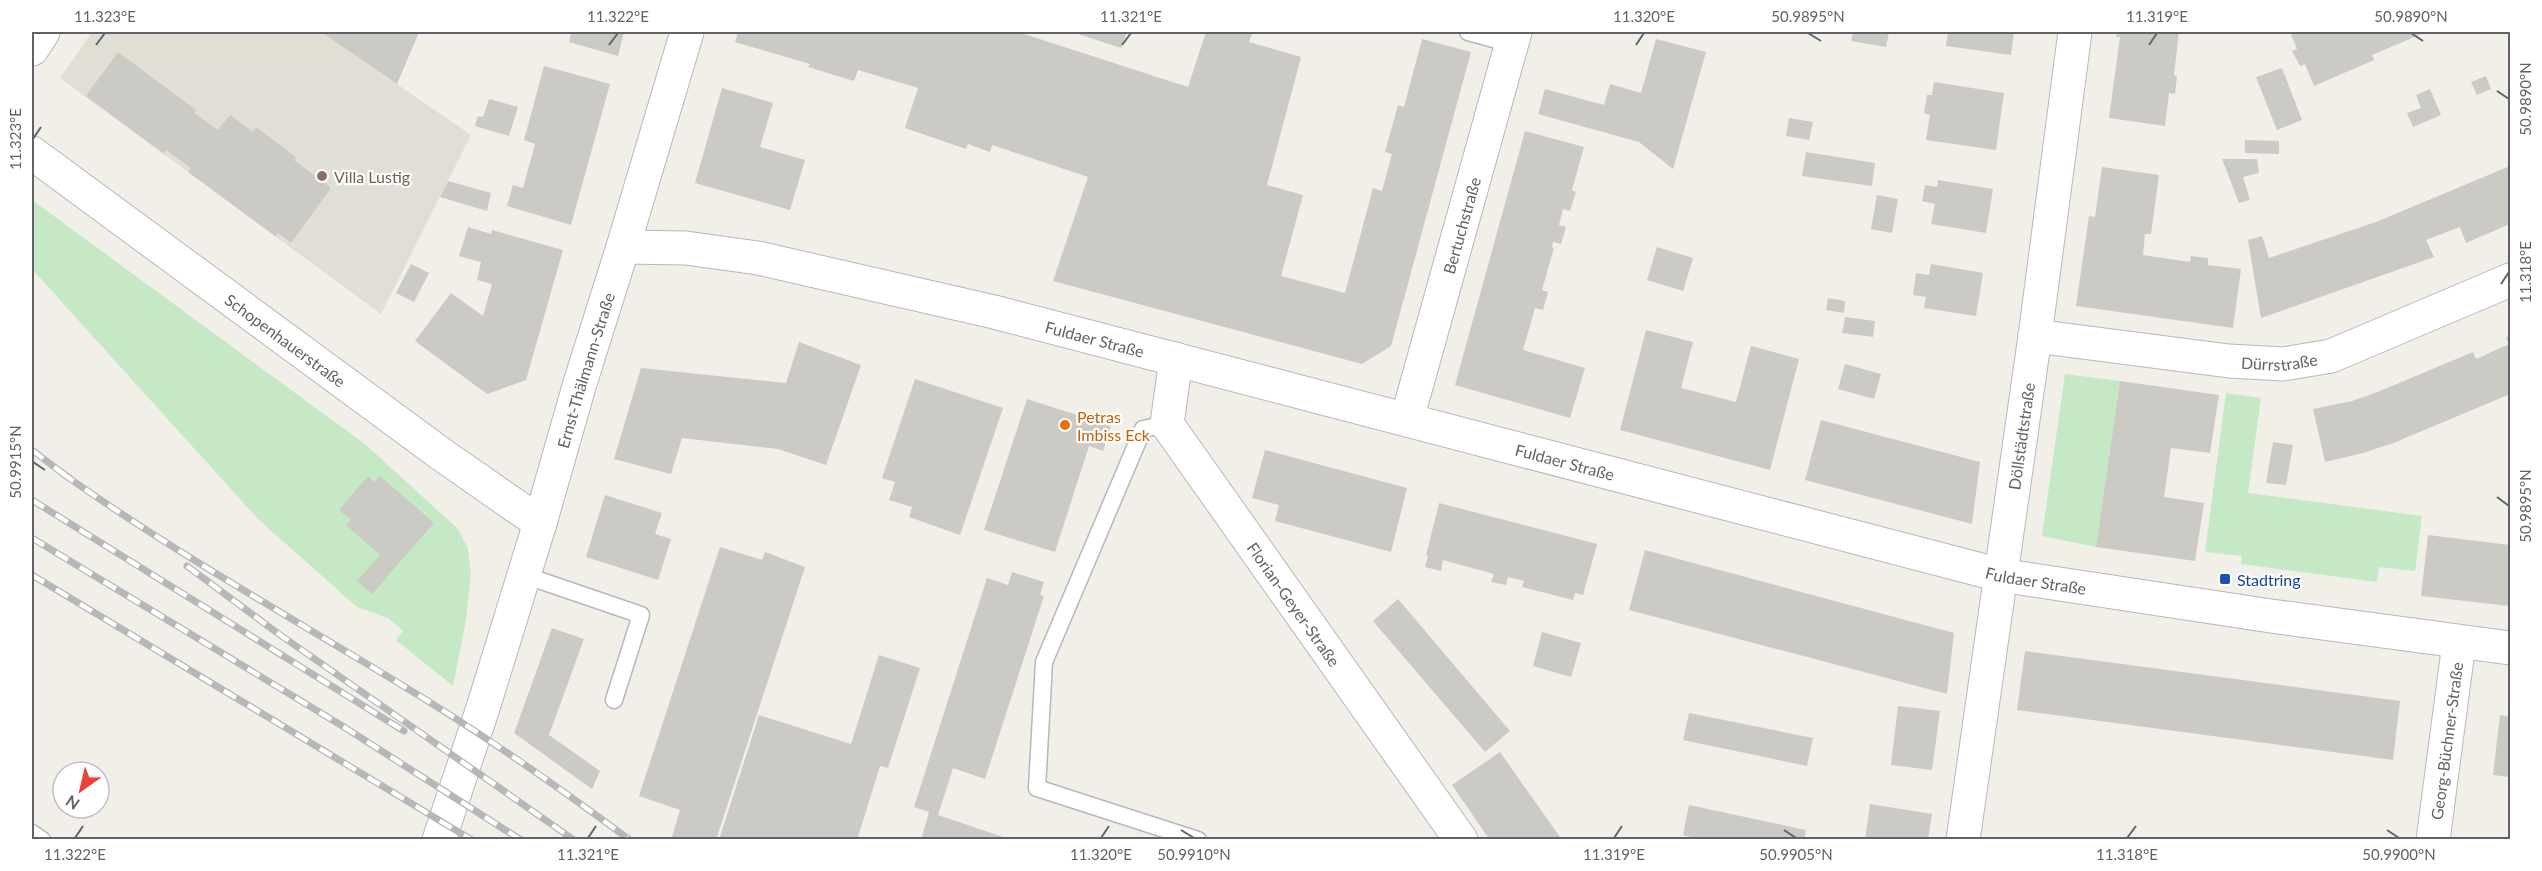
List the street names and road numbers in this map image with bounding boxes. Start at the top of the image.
street label: Bertuchstraße [1438,175,1484,276]
street label: Schopenhauerstraße [222,289,350,390]
street label: Ernst-Thälmann-Straße [552,290,618,450]
street label: Fuldaer Straße [1043,316,1146,360]
street label: Dürrstraße [2241,349,2319,374]
street label: Döllstädtstraße [2004,381,2038,491]
street label: Fuldaer Straße [1513,439,1617,483]
street label: Florian-Geyer-Straße [1244,538,1345,670]
street label: Fuldaer Straße [1984,562,2088,597]
street label: Georg-Büchner-Straße [2426,661,2466,821]

